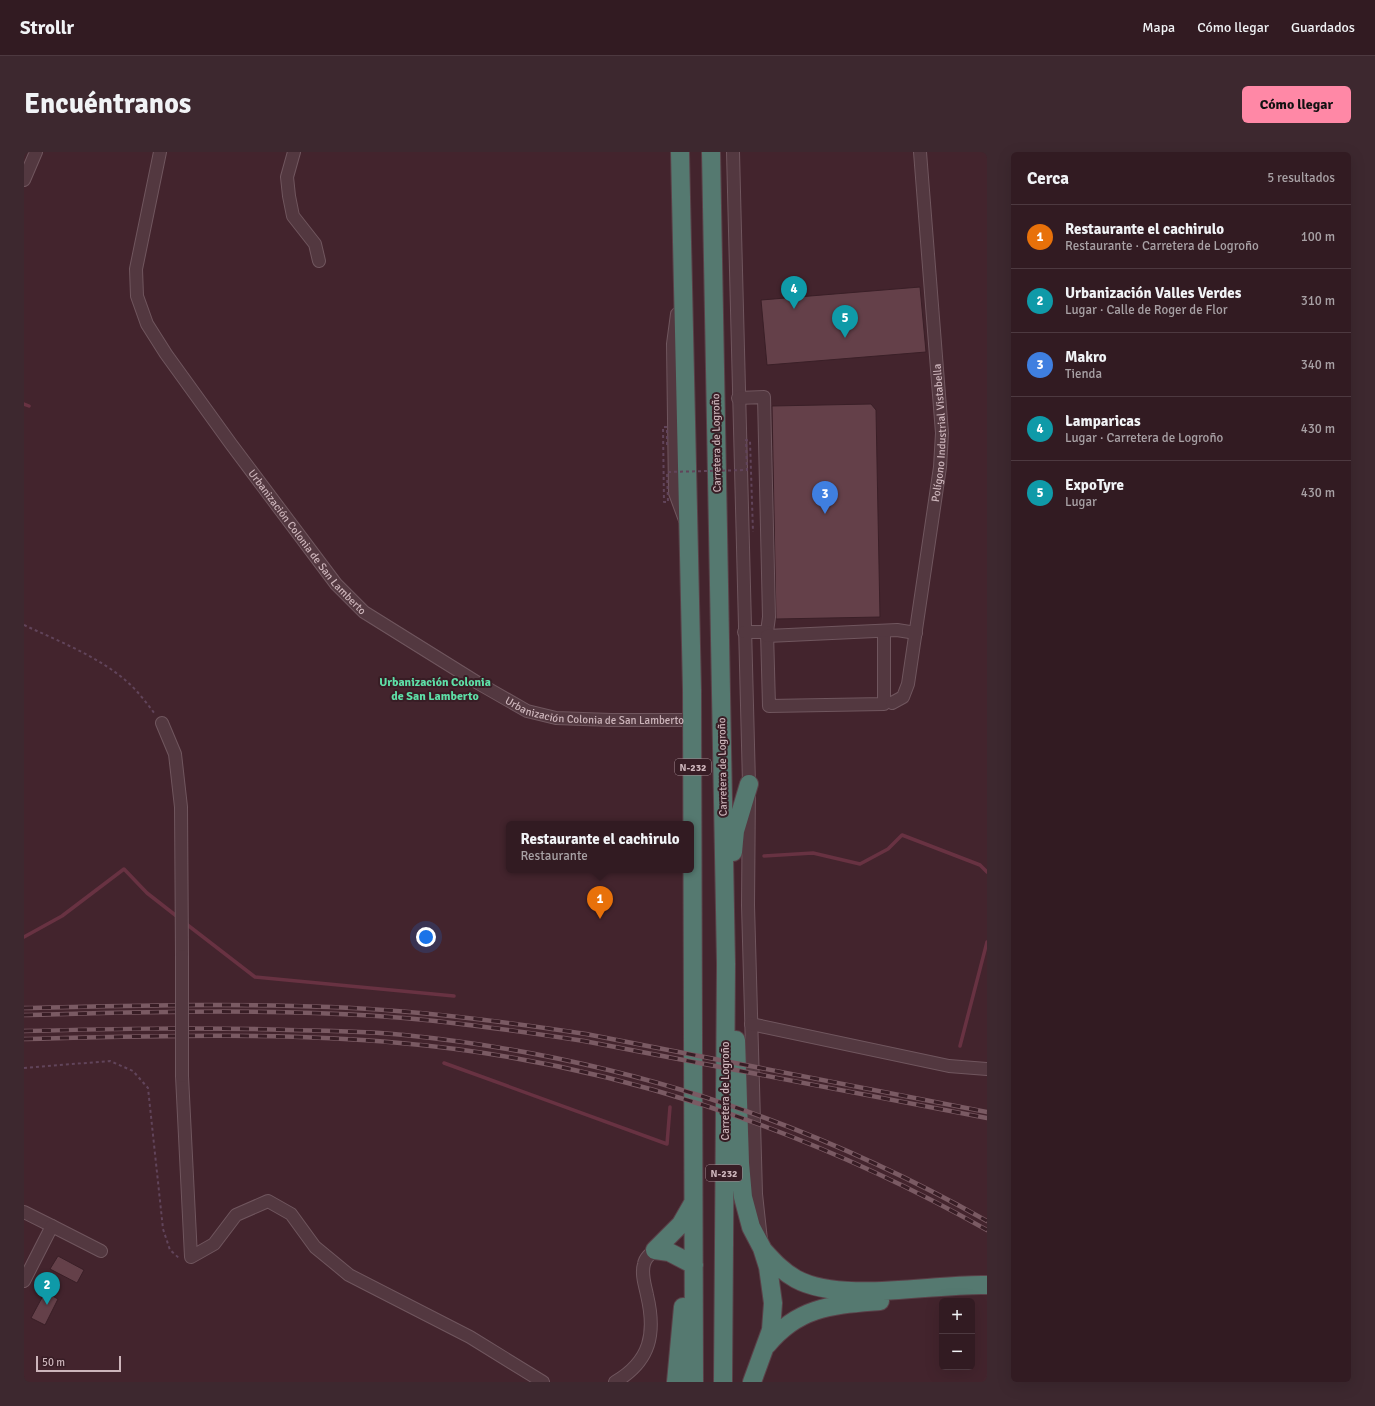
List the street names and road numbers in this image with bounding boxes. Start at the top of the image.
street label: Polígono Industrial Vistabella [929,363,949,503]
street label: Carretera de Logroño [709,393,724,492]
street label: Urbanización Colonia de San Lamberto [245,467,369,618]
street label: Urbanización Colonia de San Lamberto [503,694,684,727]
street label: Carretera de Logroño [715,717,730,816]
road number: N-232 [675,759,711,775]
street label: Carretera de Logroño [719,1041,732,1140]
road number: N-232 [706,1165,742,1181]

